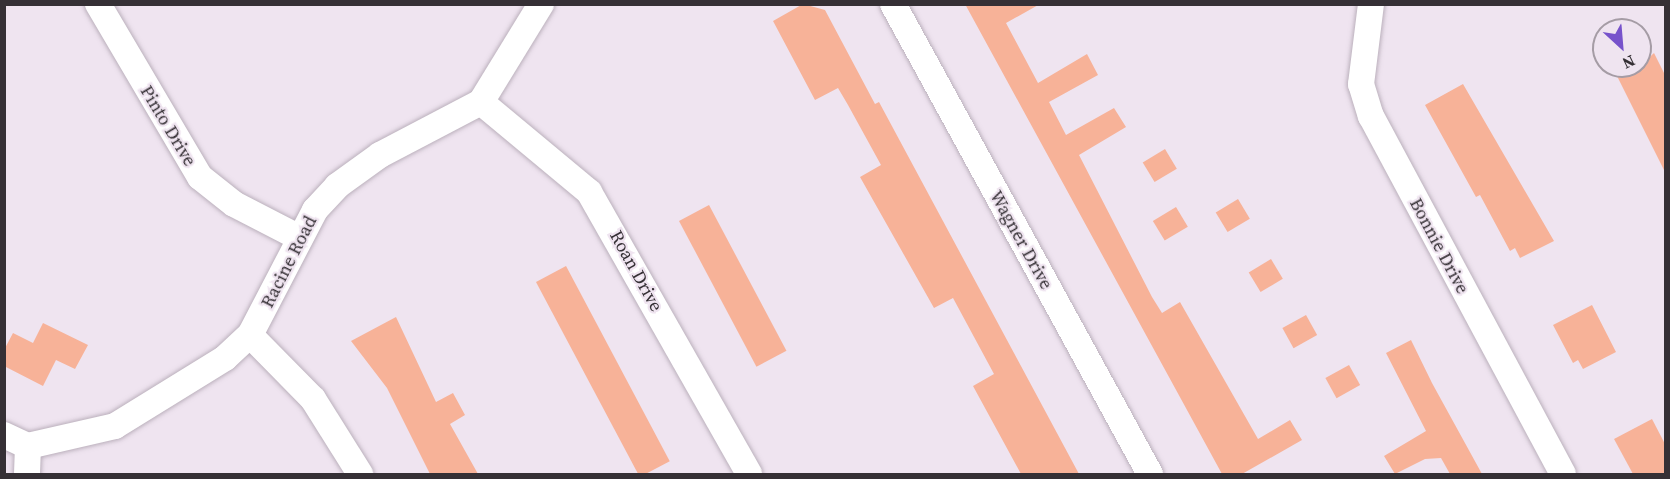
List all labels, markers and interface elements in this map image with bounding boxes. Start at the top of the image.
north arrow [1592,18,1652,78]
text: N [1619,50,1639,75]
street label: Pinto Drive [135,82,201,170]
street label: Wagner Drive [985,187,1057,293]
street label: Bonnie Drive [1405,195,1473,297]
street label: Racine Road [257,213,321,311]
street label: Roan Drive [605,227,667,315]

